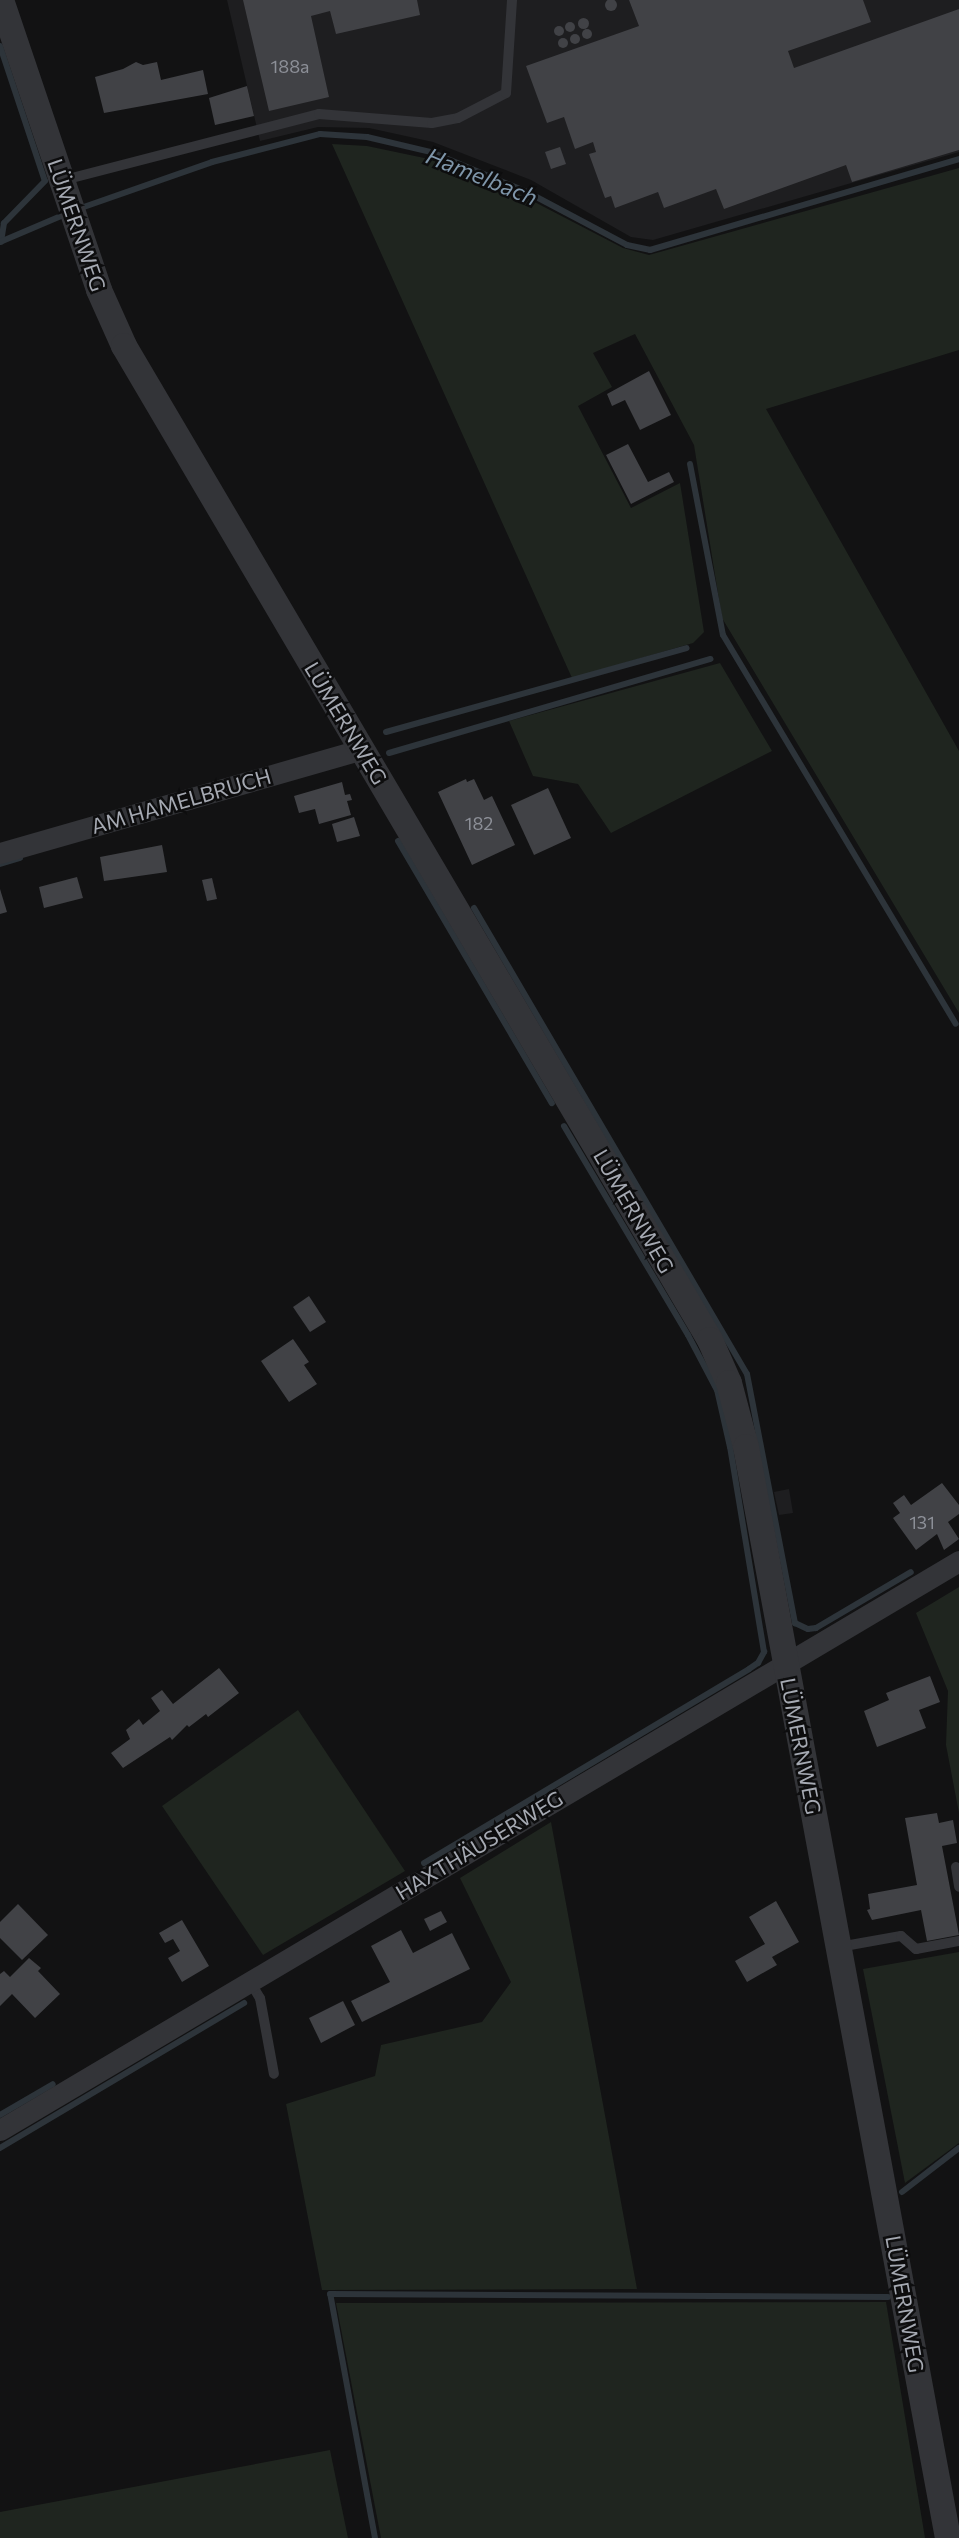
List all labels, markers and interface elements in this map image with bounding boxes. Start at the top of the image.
house number: 188a [271,55,309,77]
water label: Hamelbach [422,141,542,211]
street label: LÜMERNWEG [43,155,111,295]
street label: LÜMERNWEG [299,657,393,789]
street label: AM HAMELBRUCH [88,763,274,839]
house number: 182 [465,812,493,834]
street label: LÜMERNWEG [588,1145,680,1277]
house number: 131 [909,1511,935,1533]
street label: LÜMERNWEG [775,1676,827,1816]
street label: HAXTHÄUSERWEG [391,1785,567,1905]
street label: LÜMERNWEG [881,2234,929,2374]

